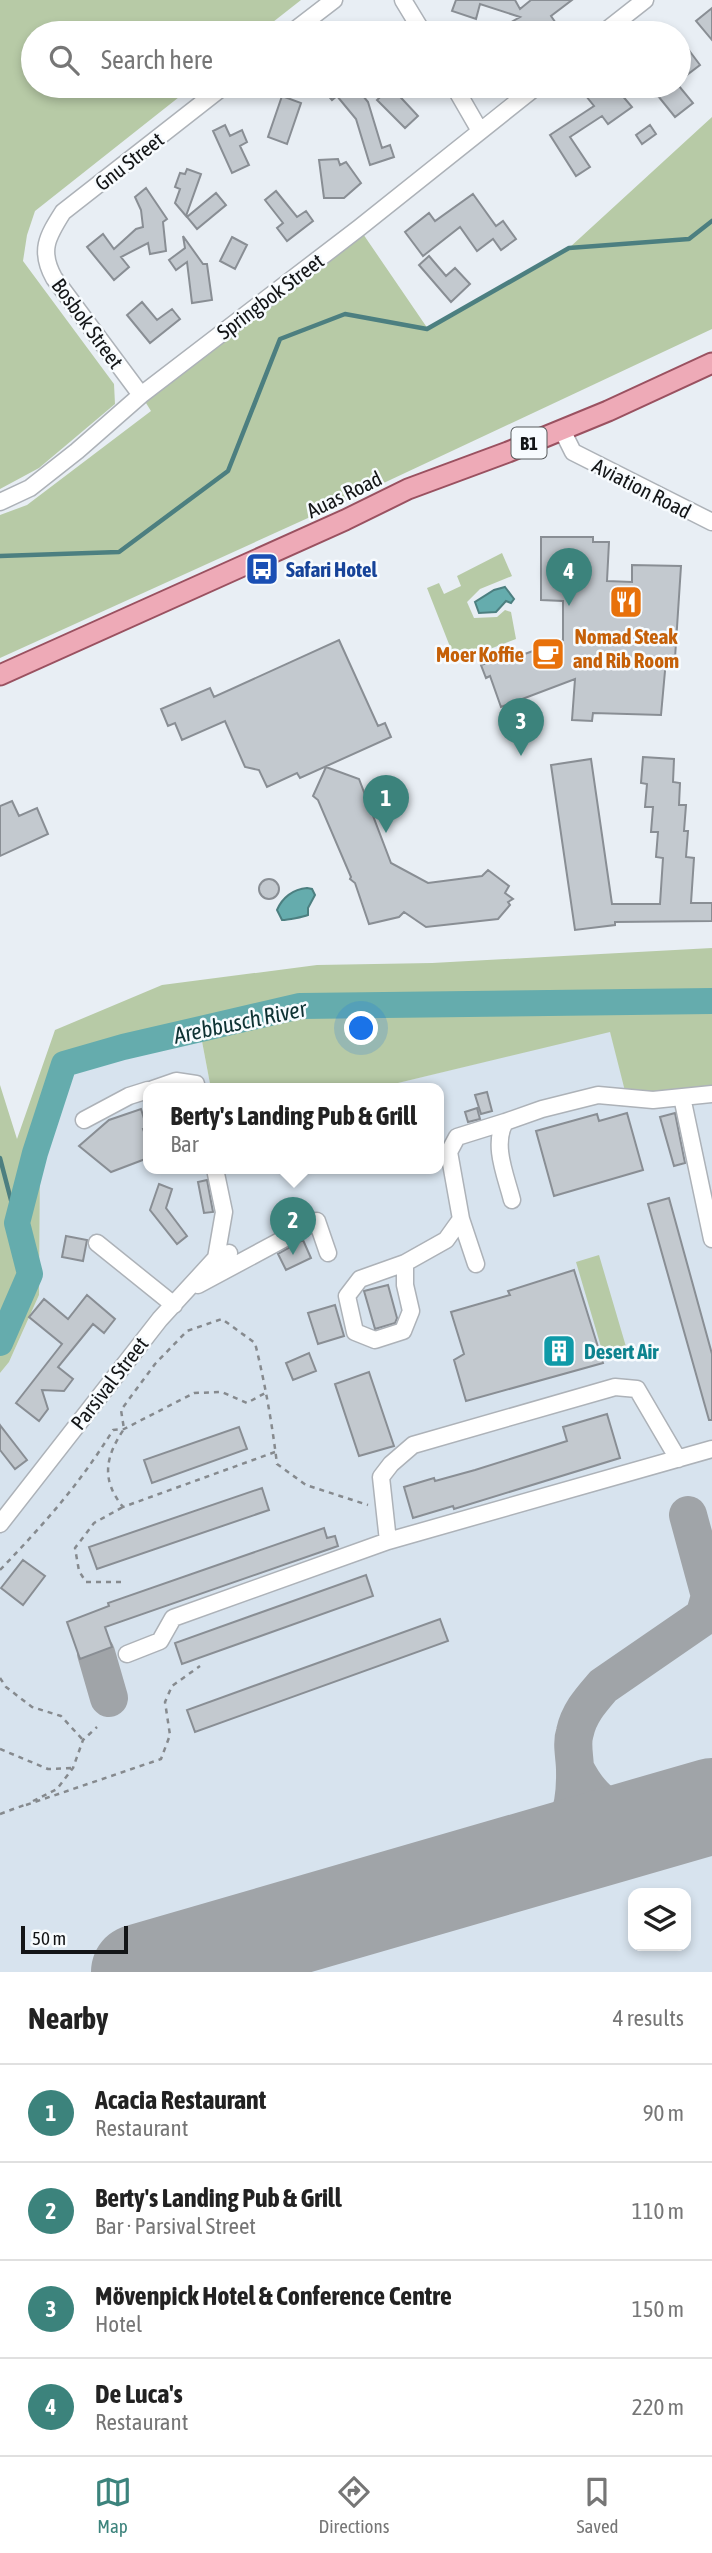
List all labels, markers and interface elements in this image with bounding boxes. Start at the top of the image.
search box [21,21,691,98]
icon: search [45,41,83,79]
text: Search here [101,45,213,75]
street label: Gnu Street [90,127,168,195]
street label: Springbok Street [212,248,328,344]
street label: Bosbok Street [47,273,129,373]
road number: B1 [512,428,546,458]
street label: Aviation Road [589,453,695,523]
street label: Auas Road [303,466,385,522]
pin: 4 [546,548,592,606]
bus stop icon: Safari Hotel [243,550,281,588]
place label: Safari Hotel [286,557,377,581]
restaurant icon: Nomad Steak and Rib Room [607,583,645,621]
place label: Nomad Steak and Rib Room [573,624,679,672]
cafe icon: Moer Koffie [529,635,567,673]
place label: Moer Koffie [436,642,524,666]
pin: 3 [498,698,544,756]
pin: 1 [363,775,409,833]
water label: Arebbusch River [170,995,310,1049]
your location [344,1011,378,1045]
popup [143,1083,444,1174]
text: Berty's Landing Pub & Grill [170,1101,417,1131]
text: Bar [170,1131,199,1157]
pin: 2 [270,1197,316,1255]
street label: Parsival Street [65,1332,153,1434]
building icon: Desert Air [540,1332,578,1370]
place label: Desert Air [584,1339,659,1363]
map controls [628,1888,691,1951]
button: layers [628,1888,691,1951]
scale bar [21,1923,128,1955]
text: 50 m [32,1927,66,1949]
text: Nearby [28,2001,108,2035]
text: 4 results [613,2005,684,2031]
text: Acacia Restaurant [95,2085,266,2115]
text: 1 [46,2100,56,2126]
text: 90 m [643,2100,684,2126]
text: Restaurant [95,2115,188,2141]
text: Berty's Landing Pub & Grill [95,2183,342,2213]
text: 2 [46,2198,56,2224]
text: 110 m [632,2198,684,2224]
text: Bar · Parsival Street [95,2213,256,2239]
text: Mövenpick Hotel & Conference Centre [95,2281,452,2311]
text: 3 [46,2296,56,2322]
text: 150 m [632,2296,684,2322]
text: Hotel [95,2311,142,2337]
text: De Luca's [95,2379,183,2409]
text: 4 [46,2394,56,2420]
text: 220 m [632,2394,684,2420]
text: Restaurant [95,2409,188,2435]
tab: Map [94,2473,132,2537]
tab: Directions [319,2473,389,2537]
tab: Saved [576,2473,618,2537]

